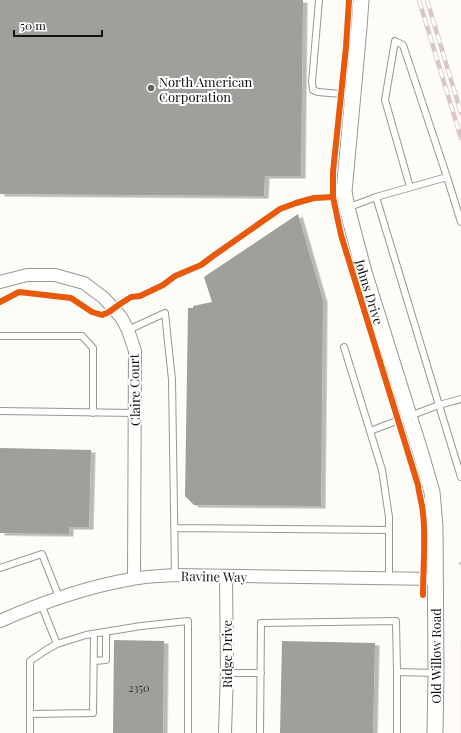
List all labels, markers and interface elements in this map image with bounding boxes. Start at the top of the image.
scale bar [14,12,102,38]
text: 50 m [20,17,46,33]
place label: North American Corporation [159,73,253,105]
marker: North American Corporation [146,83,156,93]
street label: Johns Drive [352,256,389,327]
street label: Claire Court [125,353,143,426]
street label: Ravine Way [181,567,248,585]
street label: Old Willow Road [427,608,444,704]
street label: Ridge Drive [218,620,235,688]
house number: 2350 [128,680,150,695]

